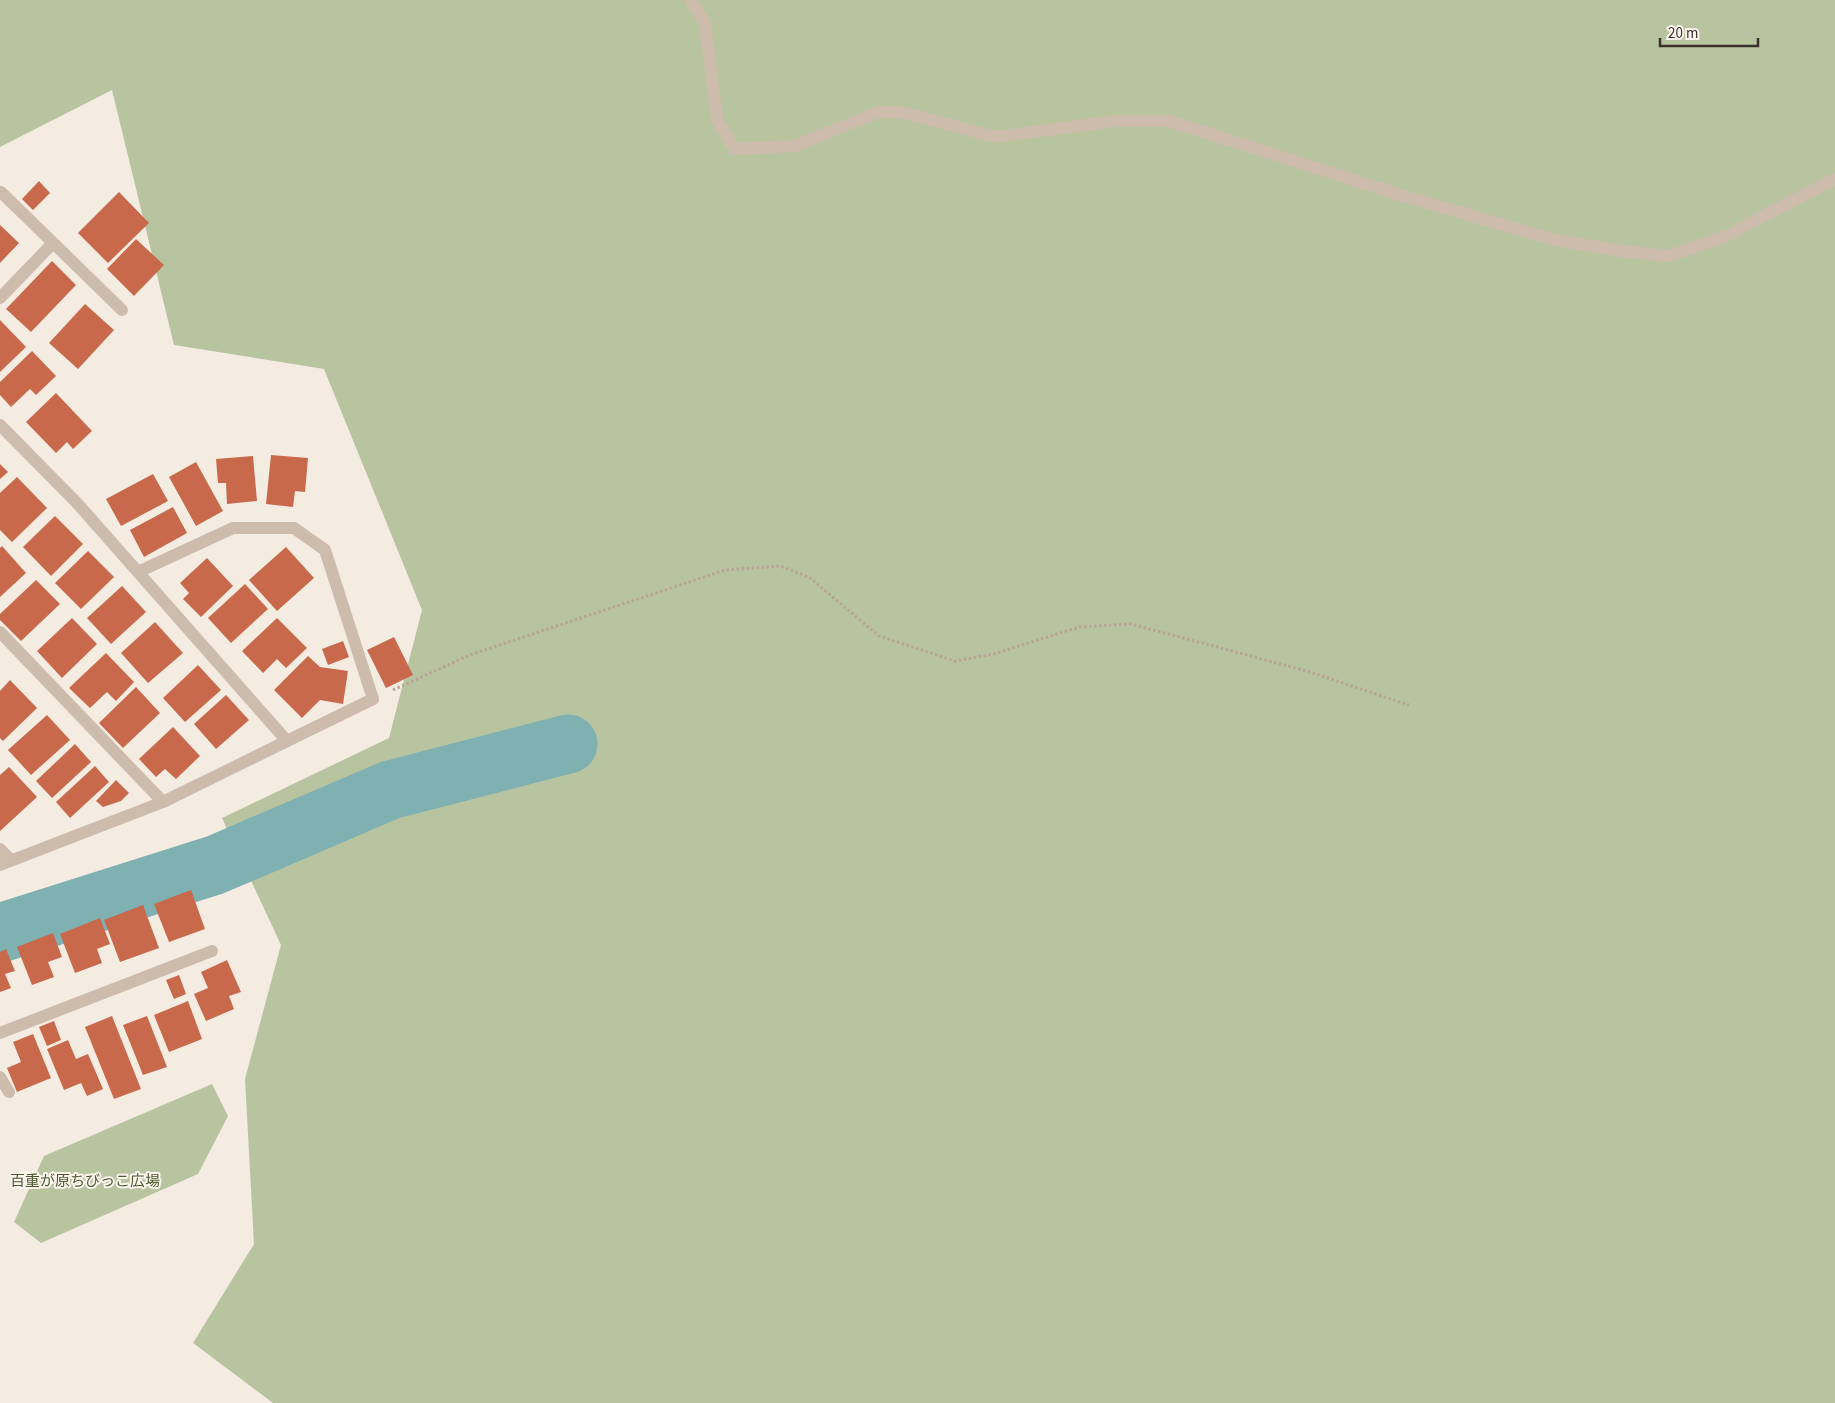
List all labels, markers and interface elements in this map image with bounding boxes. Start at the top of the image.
scale bar [1660,15,1758,47]
text: 20 m [1668,23,1698,44]
park label: 百重が原ちびっこ広場 [10,1171,160,1192]

